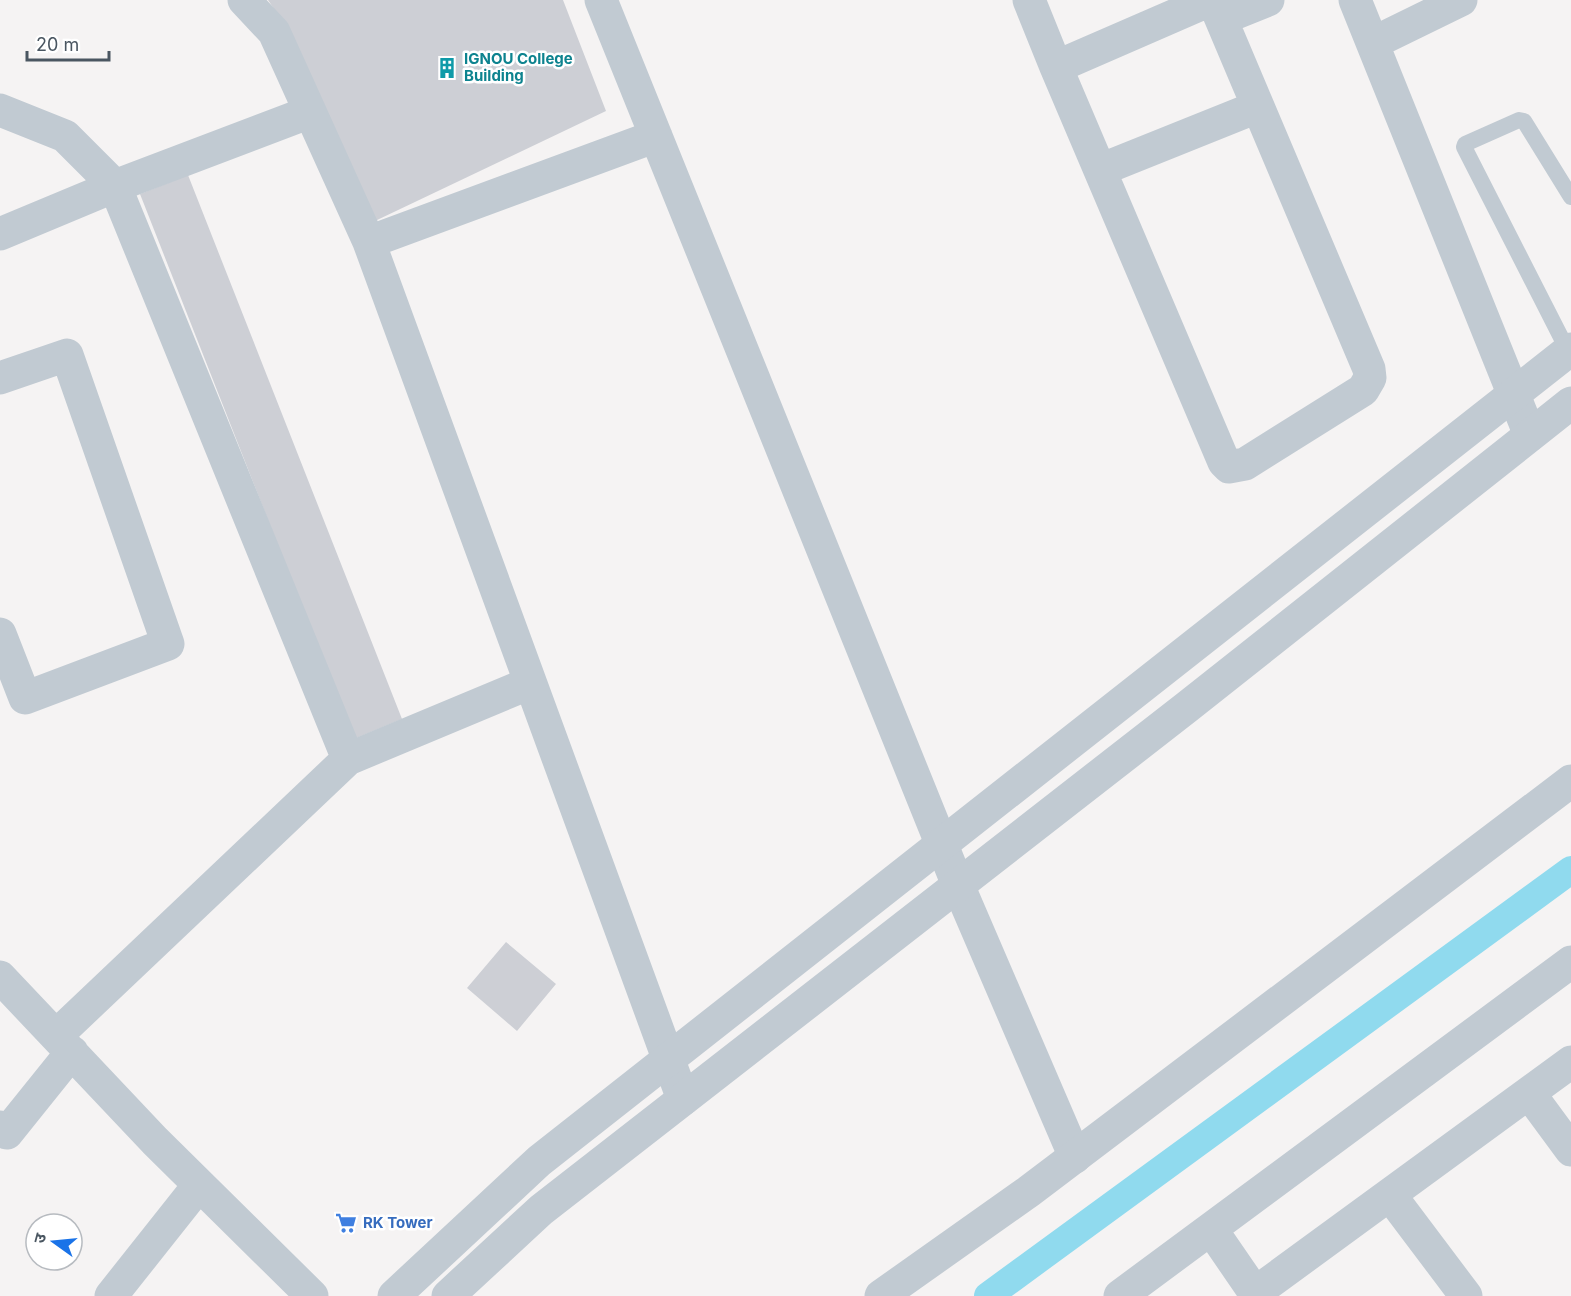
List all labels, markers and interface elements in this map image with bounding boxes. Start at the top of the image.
scale bar [27,24,110,62]
text: 20 m [36,34,79,55]
place label: IGNOU College Building [464,49,573,85]
building icon: IGNOU College Building [435,56,459,80]
supermarket icon: RK Tower [334,1211,358,1235]
north arrow [24,1212,84,1272]
place label: RK Tower [363,1213,433,1232]
text: उ [29,1230,51,1245]

